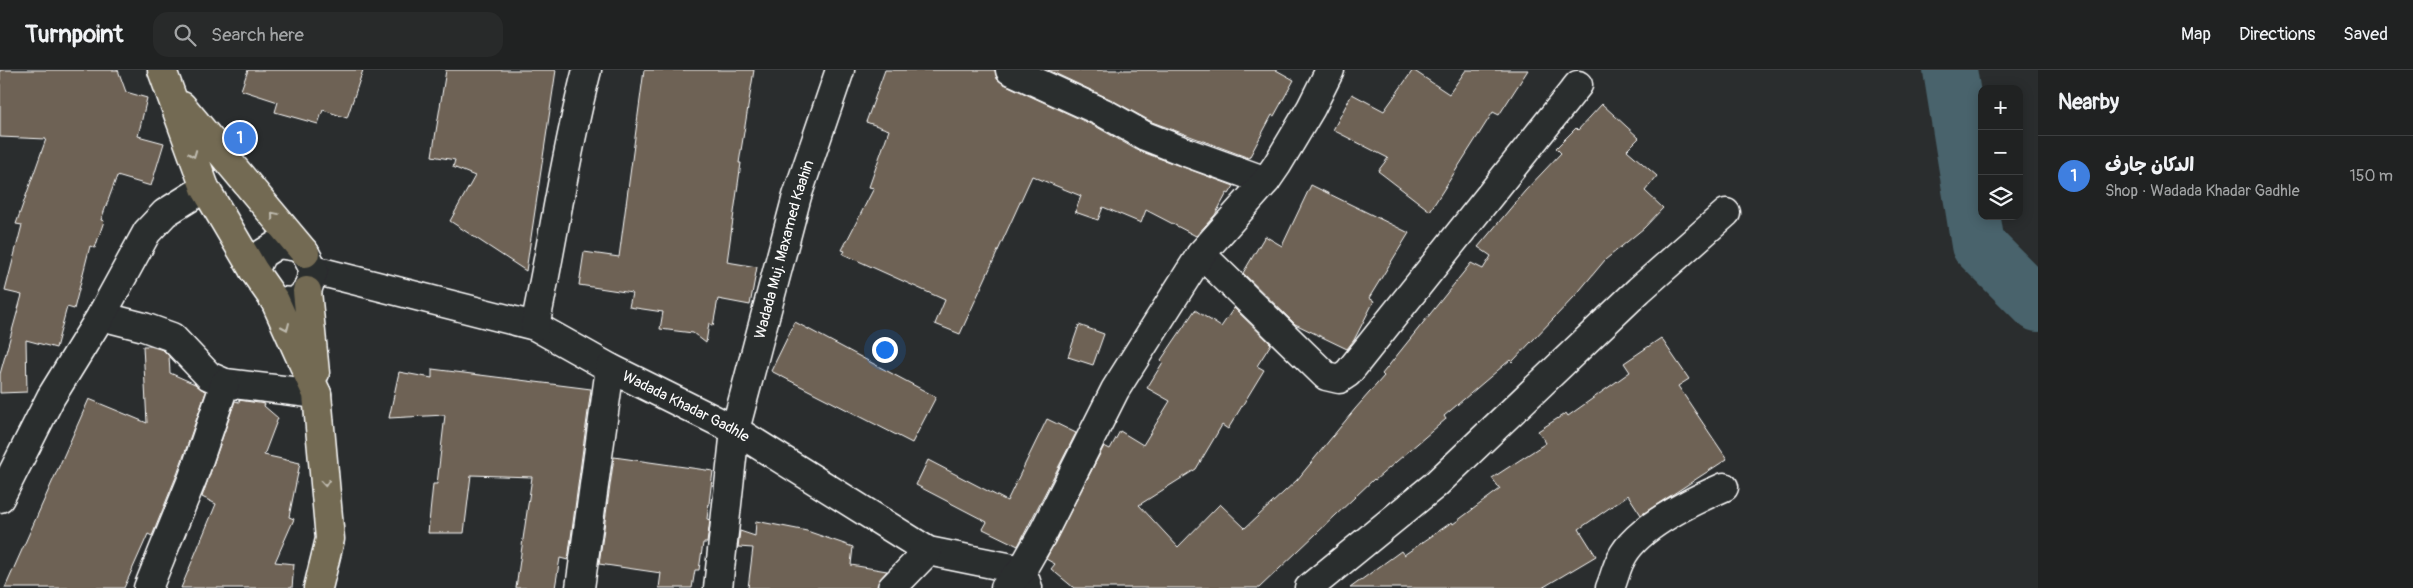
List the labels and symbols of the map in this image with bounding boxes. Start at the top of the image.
pin: 1 [224,119,256,157]
one-way arrow [187,149,197,158]
street label: Wadada Muj. Maxamed Kaahin [750,157,818,341]
one-way arrow [271,212,280,221]
one-way arrow [280,322,291,331]
your location [872,337,898,363]
street label: Wadada Khadar Gadhle [619,366,754,447]
one-way arrow [319,479,330,487]

